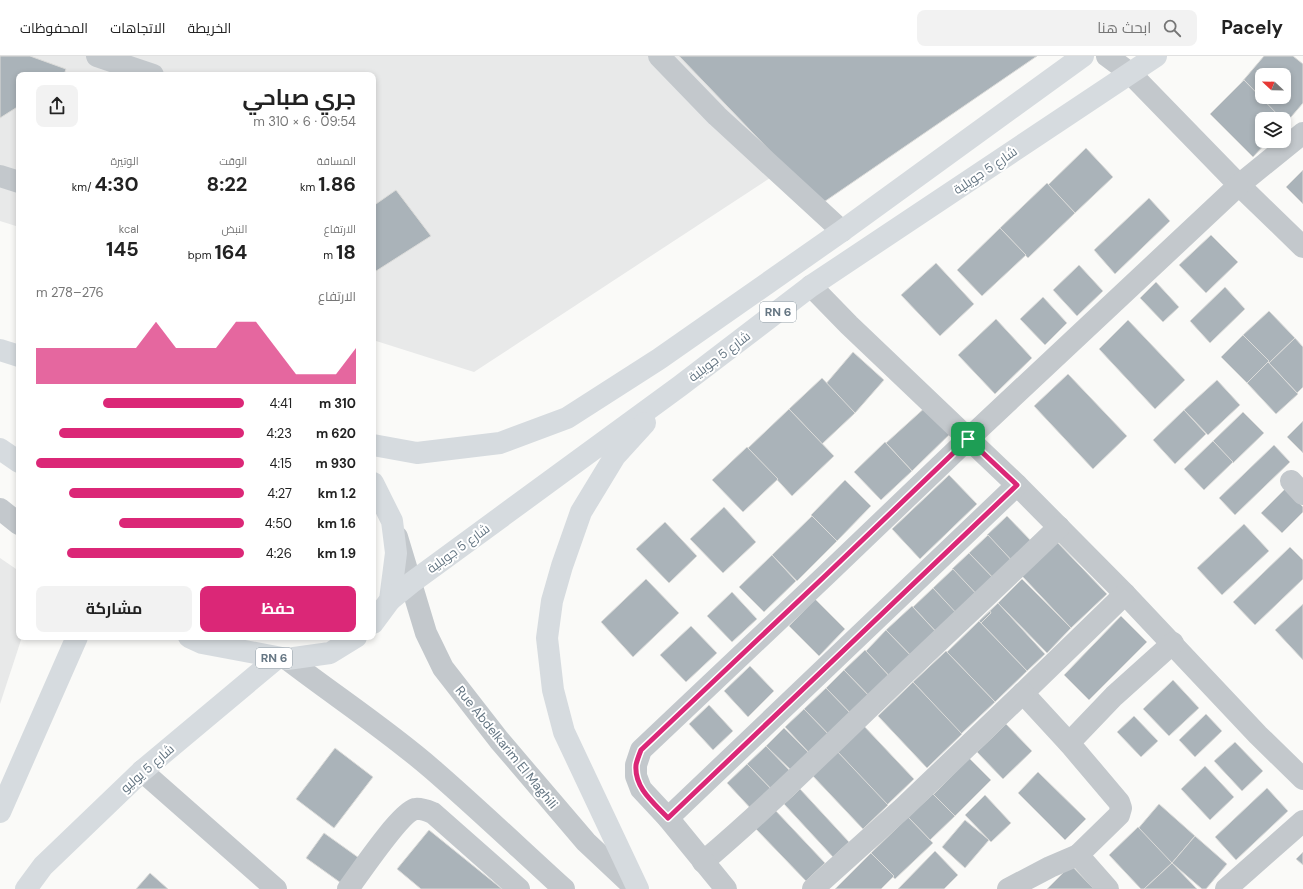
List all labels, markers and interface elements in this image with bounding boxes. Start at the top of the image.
search box [917,10,1197,46]
text: Pacely [1221,15,1283,40]
icon: search [1161,17,1183,39]
text: ابحث هنا [1097,18,1151,38]
text: المحفوظات [20,19,88,37]
text: الاتجاهات [110,19,166,37]
text: الخريطة [188,19,231,37]
north arrow [1255,68,1291,104]
map controls [1255,68,1291,148]
text: جري صباحي [242,83,356,112]
button: share [36,85,78,127]
button: layers [1255,112,1291,148]
text: 09:54 · 6 × 310 m [253,113,356,130]
street label: شارع 5 جويلية [950,143,1021,198]
text: الوتيرة [110,154,139,168]
text: الوقت [219,154,247,168]
text: المسافة [317,154,356,168]
text: 4:30 [94,171,139,197]
text: 8:22 [207,171,247,197]
text: 1.86 [318,171,356,197]
text: /km [72,180,94,194]
text: km [300,180,318,194]
text: kcal [119,222,139,236]
text: النبض [221,222,247,236]
text: الارتفاع [324,222,356,236]
text: 145 [106,236,139,262]
text: 164 [214,239,247,265]
text: 18 [336,239,356,265]
text: bpm [188,248,214,262]
text: m [323,248,336,262]
text: 276–278 m [36,284,104,301]
text: الارتفاع [318,288,356,305]
road number: RN 6 [760,302,796,322]
street label: شارع 5 جويلية [685,327,754,385]
text: 4:41 [270,395,292,412]
text: 310 m [319,395,356,412]
pin [951,422,985,456]
text: 4:23 [266,425,292,442]
text: 620 m [316,425,356,442]
icon: arrive [957,428,979,450]
text: 4:15 [269,455,292,472]
text: 930 m [316,455,356,472]
text: 4:27 [267,485,292,502]
text: 1.2 km [318,485,356,502]
text: 4:50 [265,515,292,532]
text: 1.6 km [317,515,356,532]
street label: شارع 5 جويلية [424,520,493,577]
text: 4:26 [266,545,292,562]
text: 1.9 km [317,545,356,562]
button: مشاركة [36,586,192,632]
button: حفظ [200,586,356,632]
road number: RN 6 [256,648,292,668]
street label: Rue Abdelkarim El Maghili [452,682,561,812]
street label: شارع 5 يوليو [117,740,178,796]

